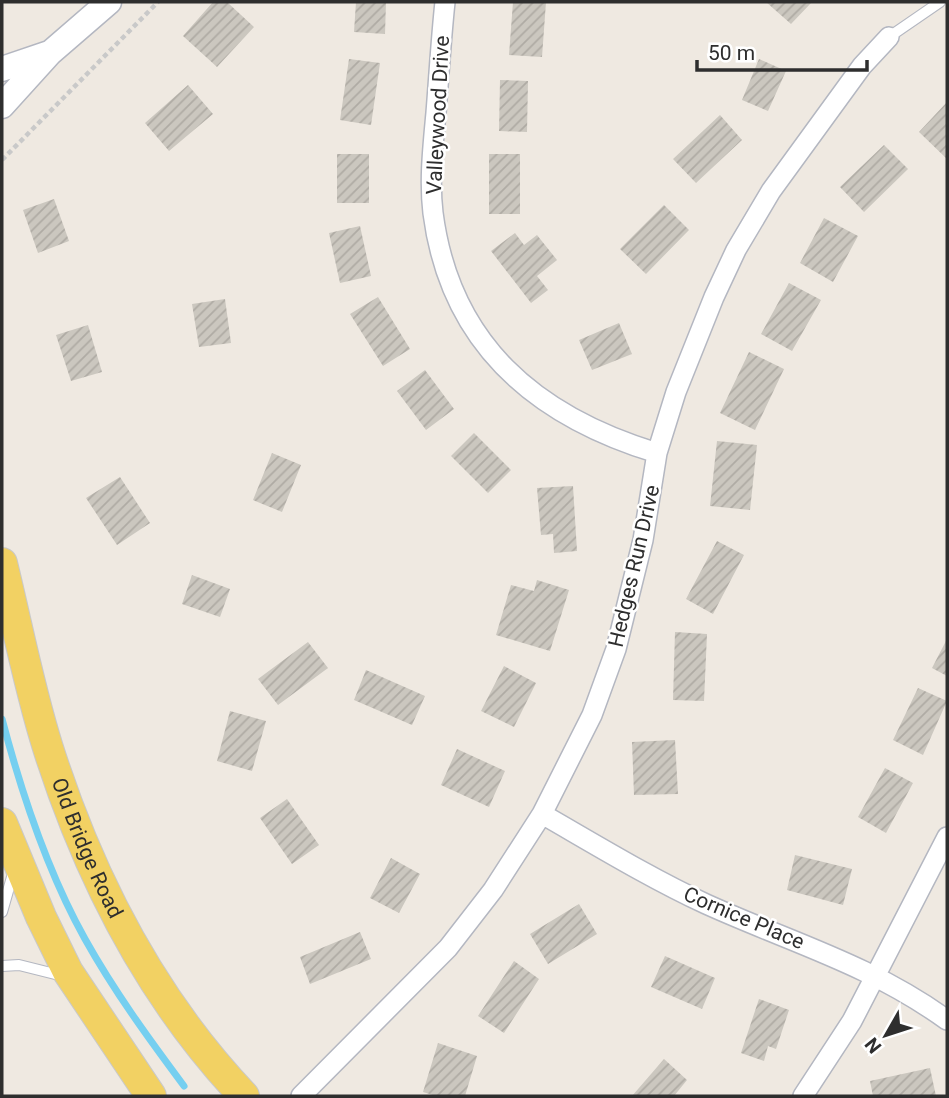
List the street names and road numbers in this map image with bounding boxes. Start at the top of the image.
street label: Valleywood Drive [422,35,454,195]
street label: Hedges Run Drive [604,483,664,649]
street label: Old Bridge Road [47,775,128,922]
street label: Cornice Place [680,882,808,954]

